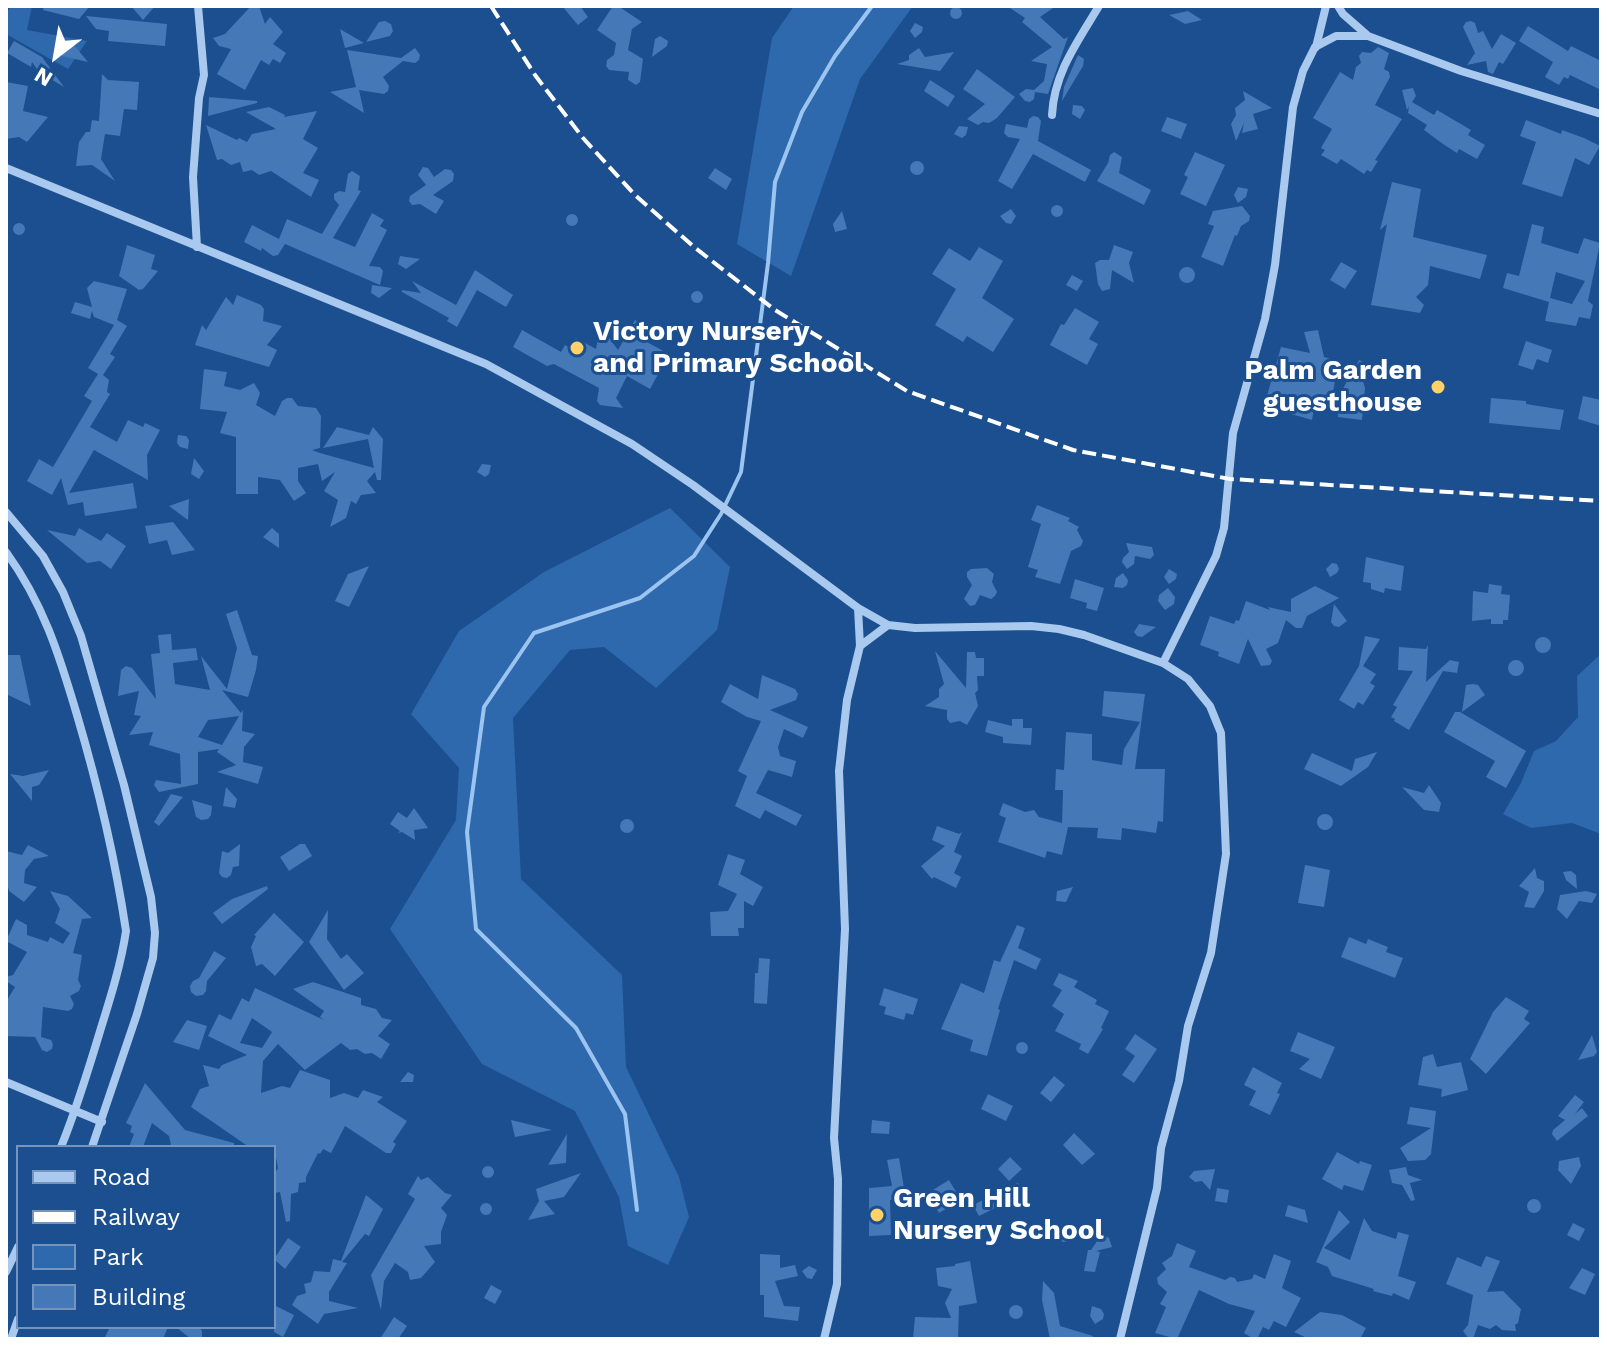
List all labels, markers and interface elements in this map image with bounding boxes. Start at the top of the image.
north arrow [16,16,96,96]
text: N [30,62,57,92]
place label: Victory Nursery and Primary School [593,315,863,381]
marker: Victory Nursery and Primary School [568,339,586,357]
place label: Palm Garden guesthouse [1244,354,1422,420]
marker: Palm Garden guesthouse [1429,378,1447,396]
legend [16,1145,276,1329]
text: Road [92,1163,151,1191]
place label: Green Hill Nursery School [893,1182,1104,1248]
text: Railway [92,1203,180,1231]
marker: Green Hill Nursery School [868,1206,886,1224]
text: Park [92,1243,144,1271]
text: Building [92,1283,185,1311]

